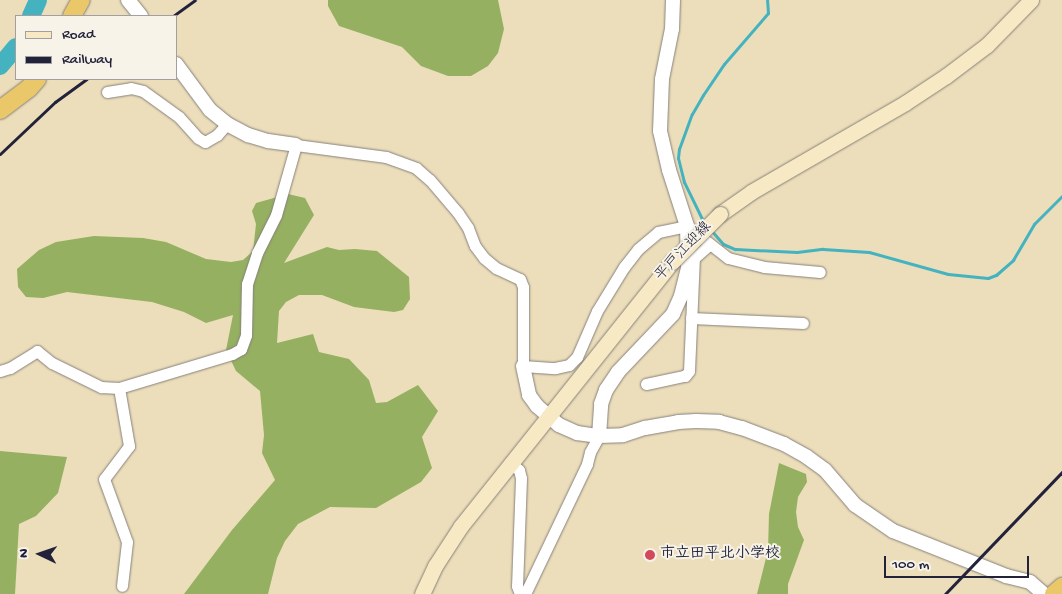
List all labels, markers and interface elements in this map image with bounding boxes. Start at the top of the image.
legend [15,15,178,80]
text: Road [62,26,95,44]
text: Railway [62,51,112,69]
street label: 平戸江迎線 [652,218,716,286]
north arrow [15,529,65,579]
place label: 市立田平北小学校 [660,546,780,564]
scale bar [887,546,1032,578]
text: N [16,548,33,558]
marker: 市立田平北小学校 [644,549,656,561]
text: 100 m [892,556,929,574]

